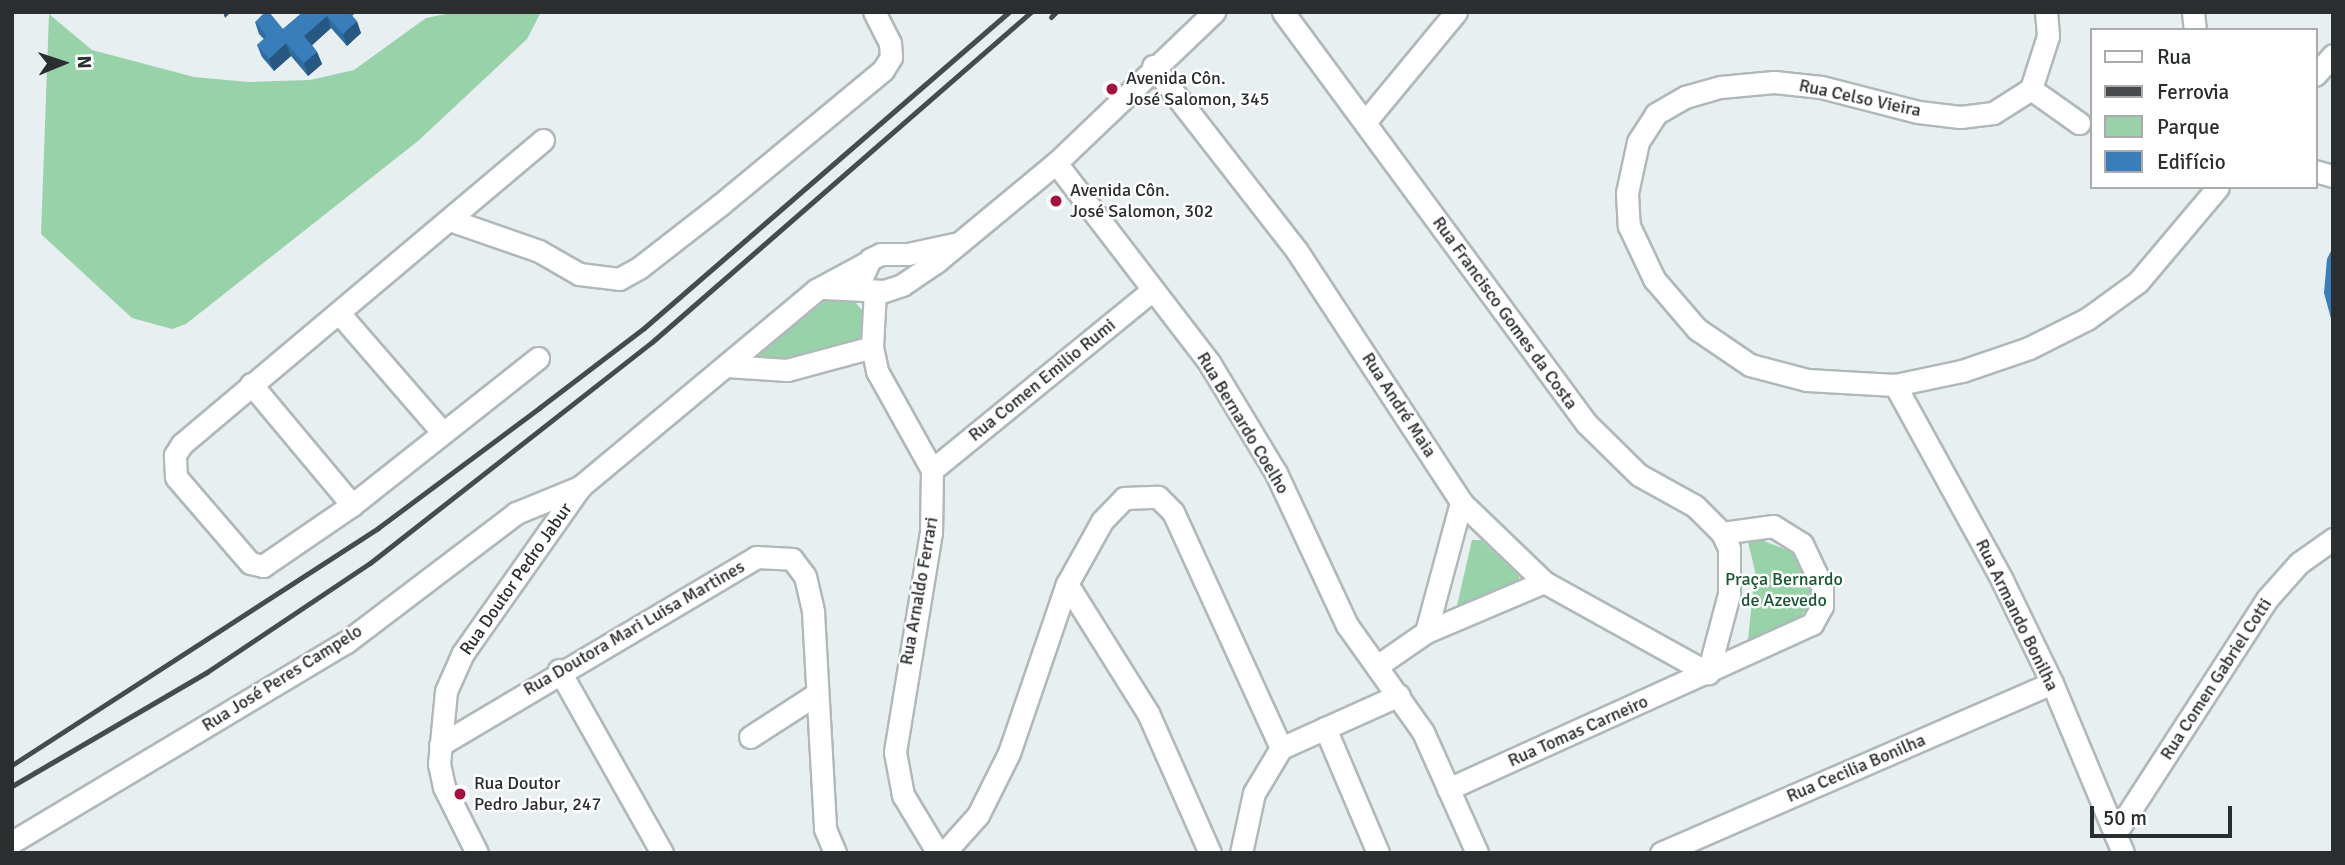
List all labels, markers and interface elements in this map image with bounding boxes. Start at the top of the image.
north arrow [28,28,98,98]
legend [2090,28,2317,189]
text: Rua [2157,44,2191,70]
text: N [72,55,96,69]
place label: Avenida Côn. José Salomon, 345 [1126,68,1269,110]
street label: Rua Celso Vieira [1797,75,1923,121]
text: Ferrovia [2157,79,2229,105]
marker: Avenida Côn. José Salomon, 345 [1104,81,1120,97]
text: Parque [2157,114,2220,140]
text: Edifício [2157,149,2226,175]
place label: Avenida Côn. José Salomon, 302 [1070,180,1213,222]
marker: Avenida Côn. José Salomon, 302 [1048,193,1064,209]
street label: Rua Francisco Gomes da Costa [1428,212,1582,414]
street label: Rua Comen Emilio Rumi [964,314,1120,446]
street label: Rua Bernardo Coelho [1192,348,1294,498]
street label: Rua André Maia [1357,349,1441,461]
street label: Rua Doutor Pedro Jabur [455,499,577,659]
street label: Rua Arnaldo Ferrari [895,515,943,667]
street label: Rua Armando Bonilha [1971,536,2063,694]
street label: Rua Doutora Mari Luisa Martines [519,556,749,700]
park label: Praça Bernardo de Azevedo [1725,569,1843,612]
street label: Rua Comen Gabriel Cotti [2156,594,2276,764]
street label: Rua José Peres Campelo [198,620,366,736]
street label: Rua Tomas Carneiro [1505,690,1651,772]
street label: Rua Cecilia Bonilha [1783,729,1929,807]
place label: Rua Doutor Pedro Jabur, 247 [474,773,601,816]
marker: Rua Doutor Pedro Jabur, 247 [452,786,468,802]
scale bar [2093,792,2235,836]
text: 50 m [2103,805,2147,831]

